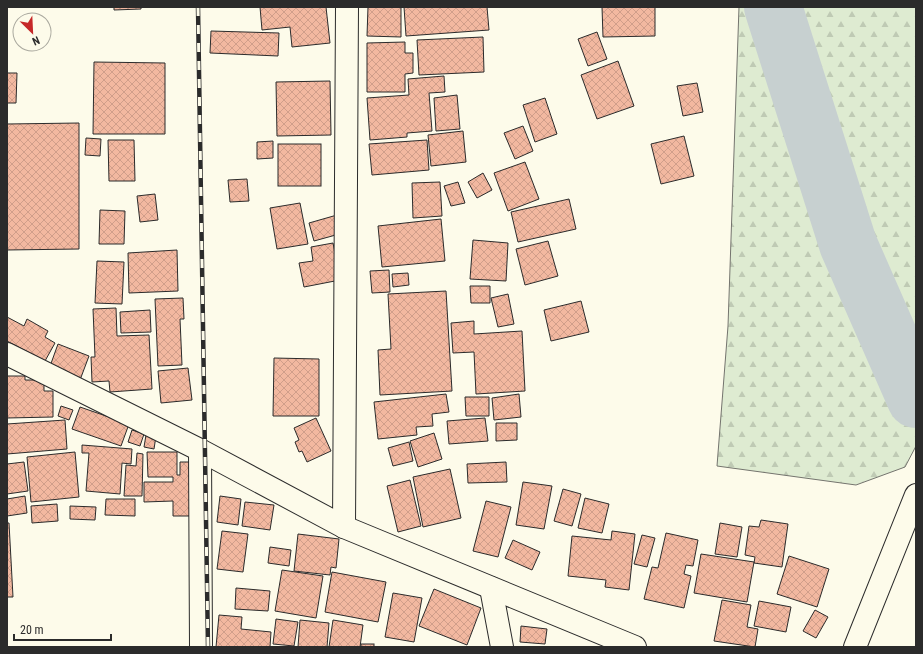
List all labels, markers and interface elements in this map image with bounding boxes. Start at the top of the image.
north arrow [12,12,52,52]
text: N [30,33,42,48]
scale bar [14,616,111,642]
text: 20 m [20,623,44,637]

